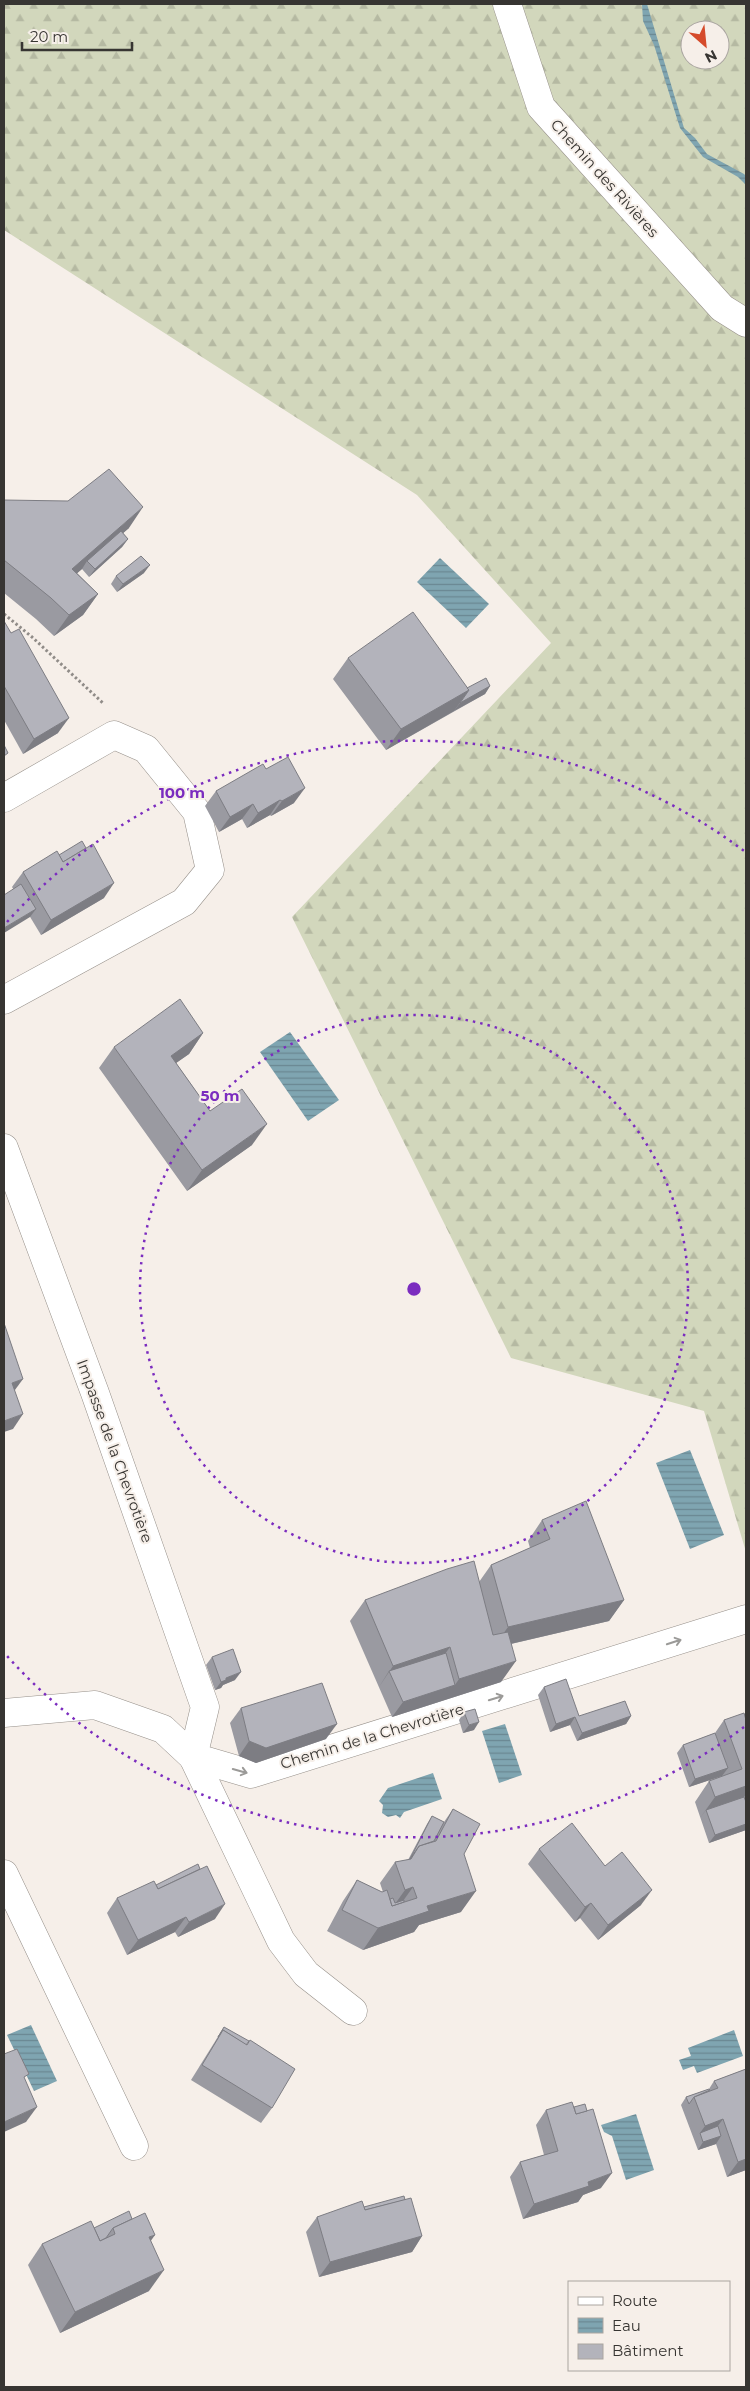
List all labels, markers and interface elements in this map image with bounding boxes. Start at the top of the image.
scale bar [22,20,132,52]
north arrow [680,20,730,70]
text: 20 m [30,27,68,46]
text: N [702,46,720,67]
street label: Chemin des Rivières [547,115,663,241]
text: 100 m [159,783,205,802]
text: 50 m [200,1086,240,1105]
centre of rings [405,1280,423,1298]
street label: Impasse de la Chevrotière [73,1357,157,1545]
one-way arrow [665,1637,681,1647]
one-way arrow [487,1693,503,1703]
street label: Chemin de la Chevrotière [278,1699,466,1773]
one-way arrow [232,1766,248,1776]
legend [568,2281,730,2371]
text: Route [612,2291,657,2310]
text: Eau [612,2316,641,2335]
text: Bâtiment [612,2341,684,2360]

